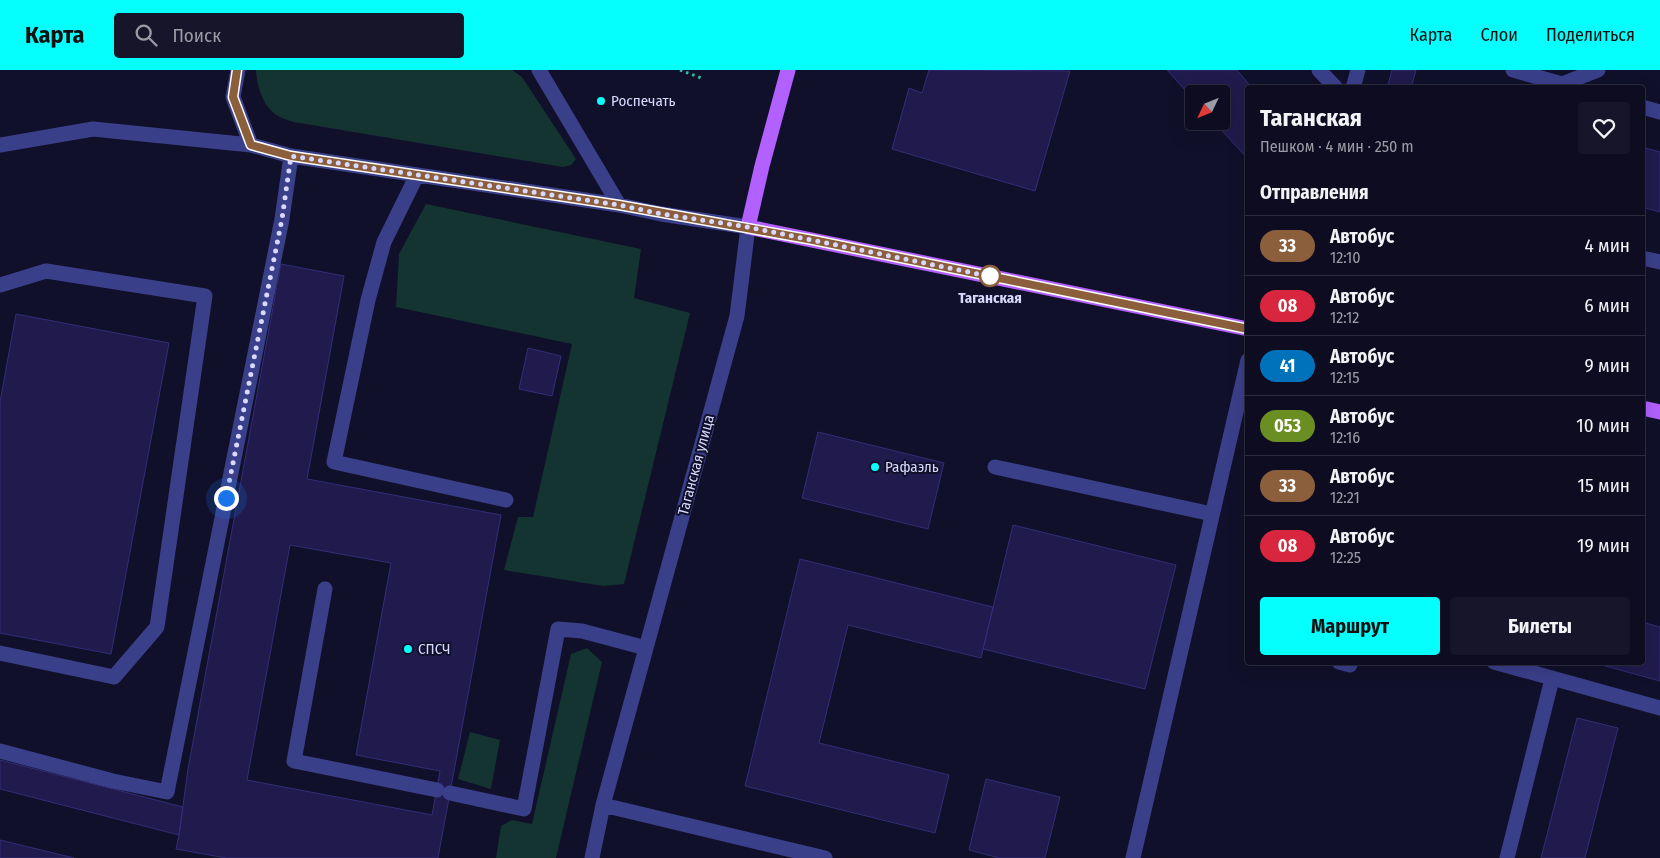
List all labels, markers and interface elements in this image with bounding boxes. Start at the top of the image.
search box [114,13,464,58]
text: Карта [25,21,84,49]
icon: search [132,21,160,49]
text: Поиск [172,24,221,47]
text: Карта [1409,24,1452,46]
text: Слои [1480,24,1518,46]
text: Поделиться [1546,24,1635,46]
north arrow [1185,85,1230,130]
map controls [1185,85,1230,130]
place label: Роспечать [611,92,676,110]
marker: Роспечать [595,95,607,107]
button: heart [1578,102,1630,154]
text: Таганская [1260,104,1362,132]
text: Пешком · 4 мин · 250 m [1260,137,1413,156]
text: Отправления [1260,181,1369,204]
text: Автобус [1330,225,1394,248]
text: 4 мин [1584,234,1630,257]
text: 33 [1279,235,1296,257]
text: 12:10 [1330,248,1361,267]
marker: Таганская [979,265,1001,287]
text: Автобус [1330,285,1394,308]
place label: Таганская [958,289,1022,307]
text: 6 мин [1584,294,1630,317]
text: 08 [1278,295,1297,317]
text: 12:12 [1330,308,1359,327]
text: Автобус [1330,345,1394,368]
text: 9 мин [1584,354,1630,377]
text: 41 [1280,355,1295,377]
text: 12:15 [1330,368,1360,387]
text: Автобус [1330,405,1394,428]
street label: Таганская улица [674,413,718,517]
text: 10 мин [1576,414,1630,437]
text: 053 [1274,415,1301,437]
text: 12:16 [1330,428,1360,447]
place label: Рафаэль [885,458,939,476]
marker: Рафаэль [869,461,881,473]
text: Автобус [1330,465,1394,488]
text: 15 мин [1578,474,1630,497]
text: 33 [1279,475,1296,497]
your location [214,486,239,511]
text: 12:21 [1330,488,1360,507]
text: Автобус [1330,525,1394,548]
text: 19 мин [1577,534,1630,557]
text: 08 [1278,535,1297,557]
text: 12:25 [1330,548,1361,567]
button: Маршрут [1260,597,1440,655]
button: Билеты [1450,597,1630,655]
place label: СПСЧ [418,640,450,658]
marker: СПСЧ [402,643,414,655]

